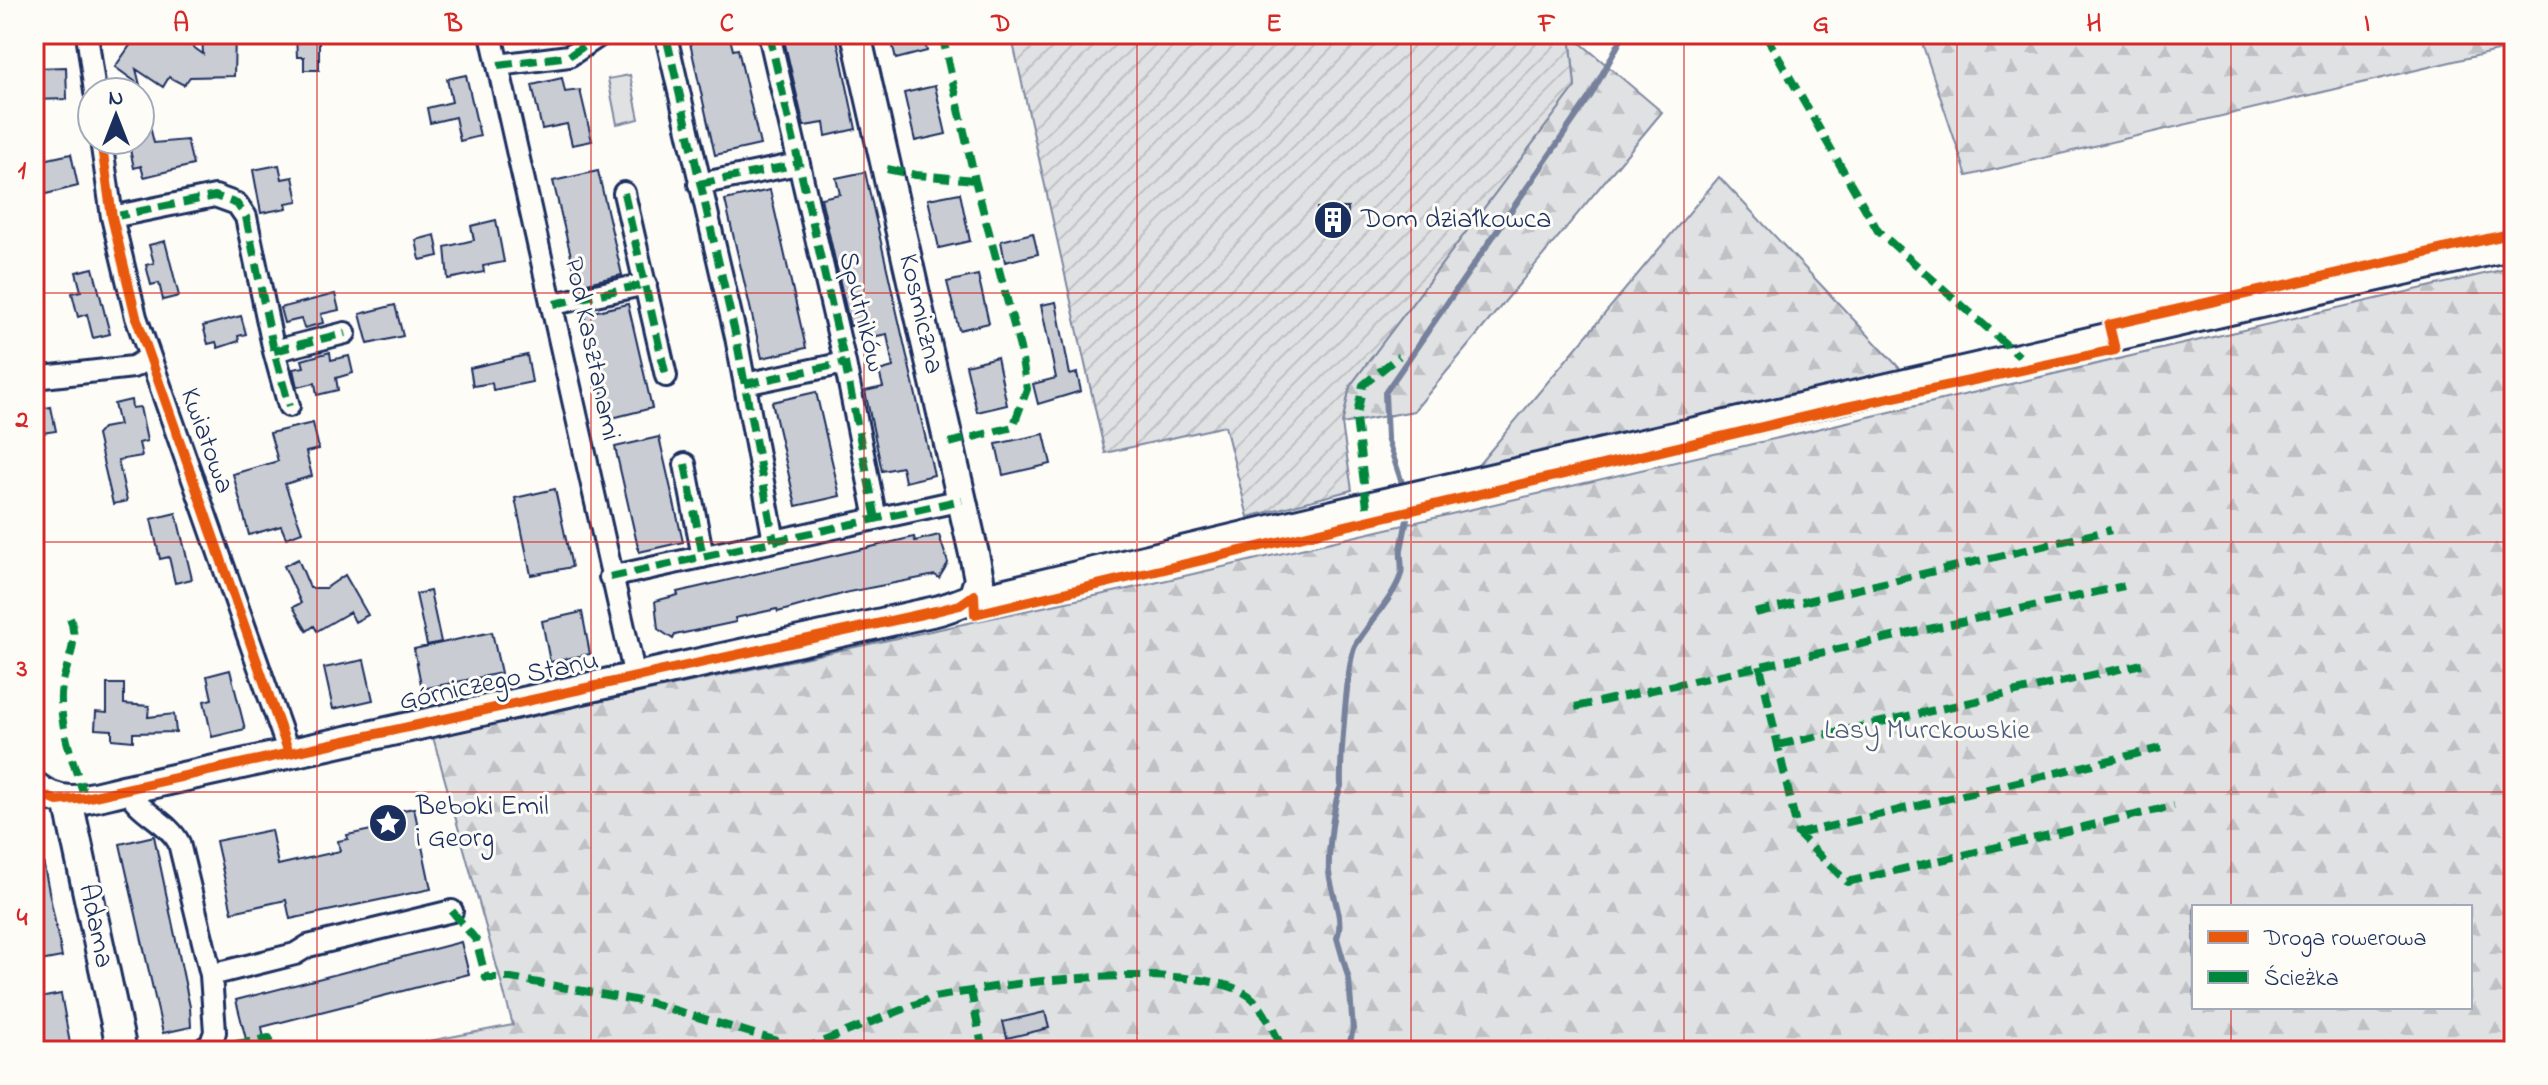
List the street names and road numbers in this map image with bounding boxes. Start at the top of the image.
street label: Sputników [826,248,896,376]
street label: Kosmiczna [886,250,954,378]
street label: Pod Kasztanami [552,253,630,445]
street label: Kwiatowa [168,383,244,499]
street label: Górniczego Stanu [396,641,602,723]
street label: Adama [66,880,124,972]

